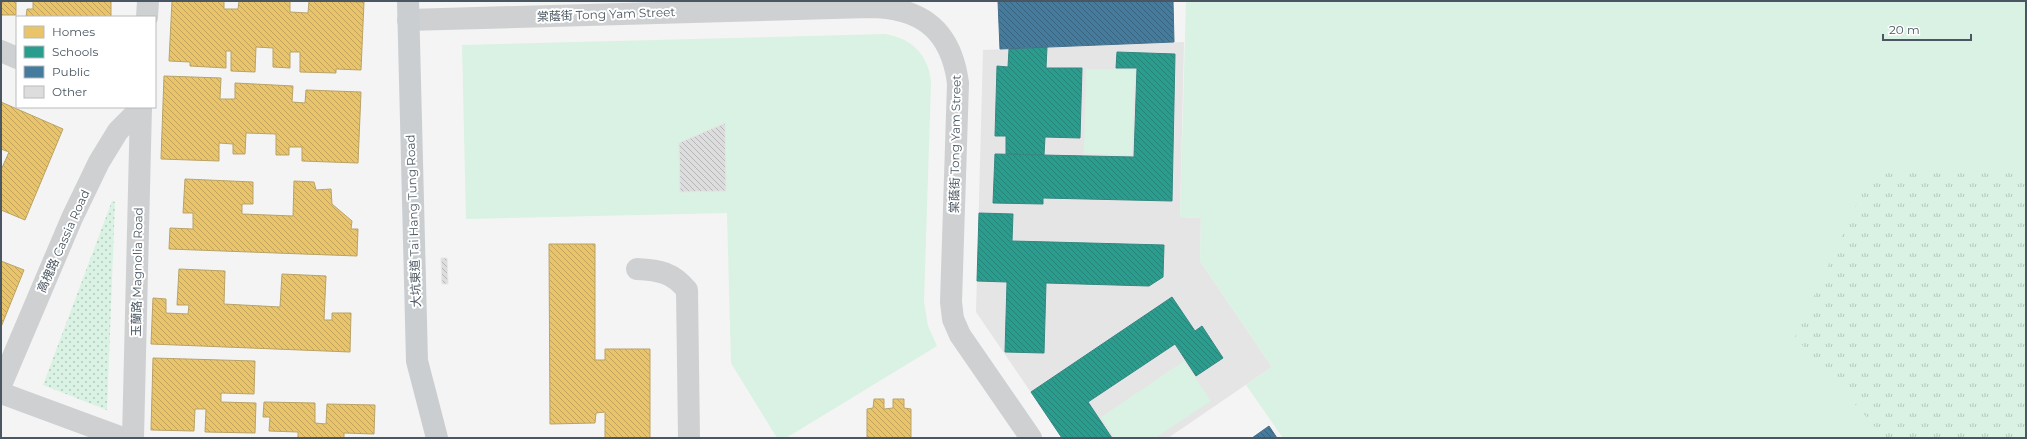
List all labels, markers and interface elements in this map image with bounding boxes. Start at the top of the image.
street label: 棠蔭街 Tong Yam Street [537,4,676,24]
legend [16,16,156,108]
scale bar [1883,16,1971,42]
text: 20 m [1889,22,1920,37]
text: Homes [52,24,95,39]
text: Schools [52,44,98,59]
text: Public [52,64,90,79]
street label: 棠蔭街 Tong Yam Street [946,75,964,213]
text: Other [52,84,87,99]
street label: 大坑東道 Tai Hang Tung Road [402,134,424,308]
street label: 高槐路 Cassia Road [34,187,92,295]
street label: 玉蘭路 Magnolia Road [128,207,146,337]

